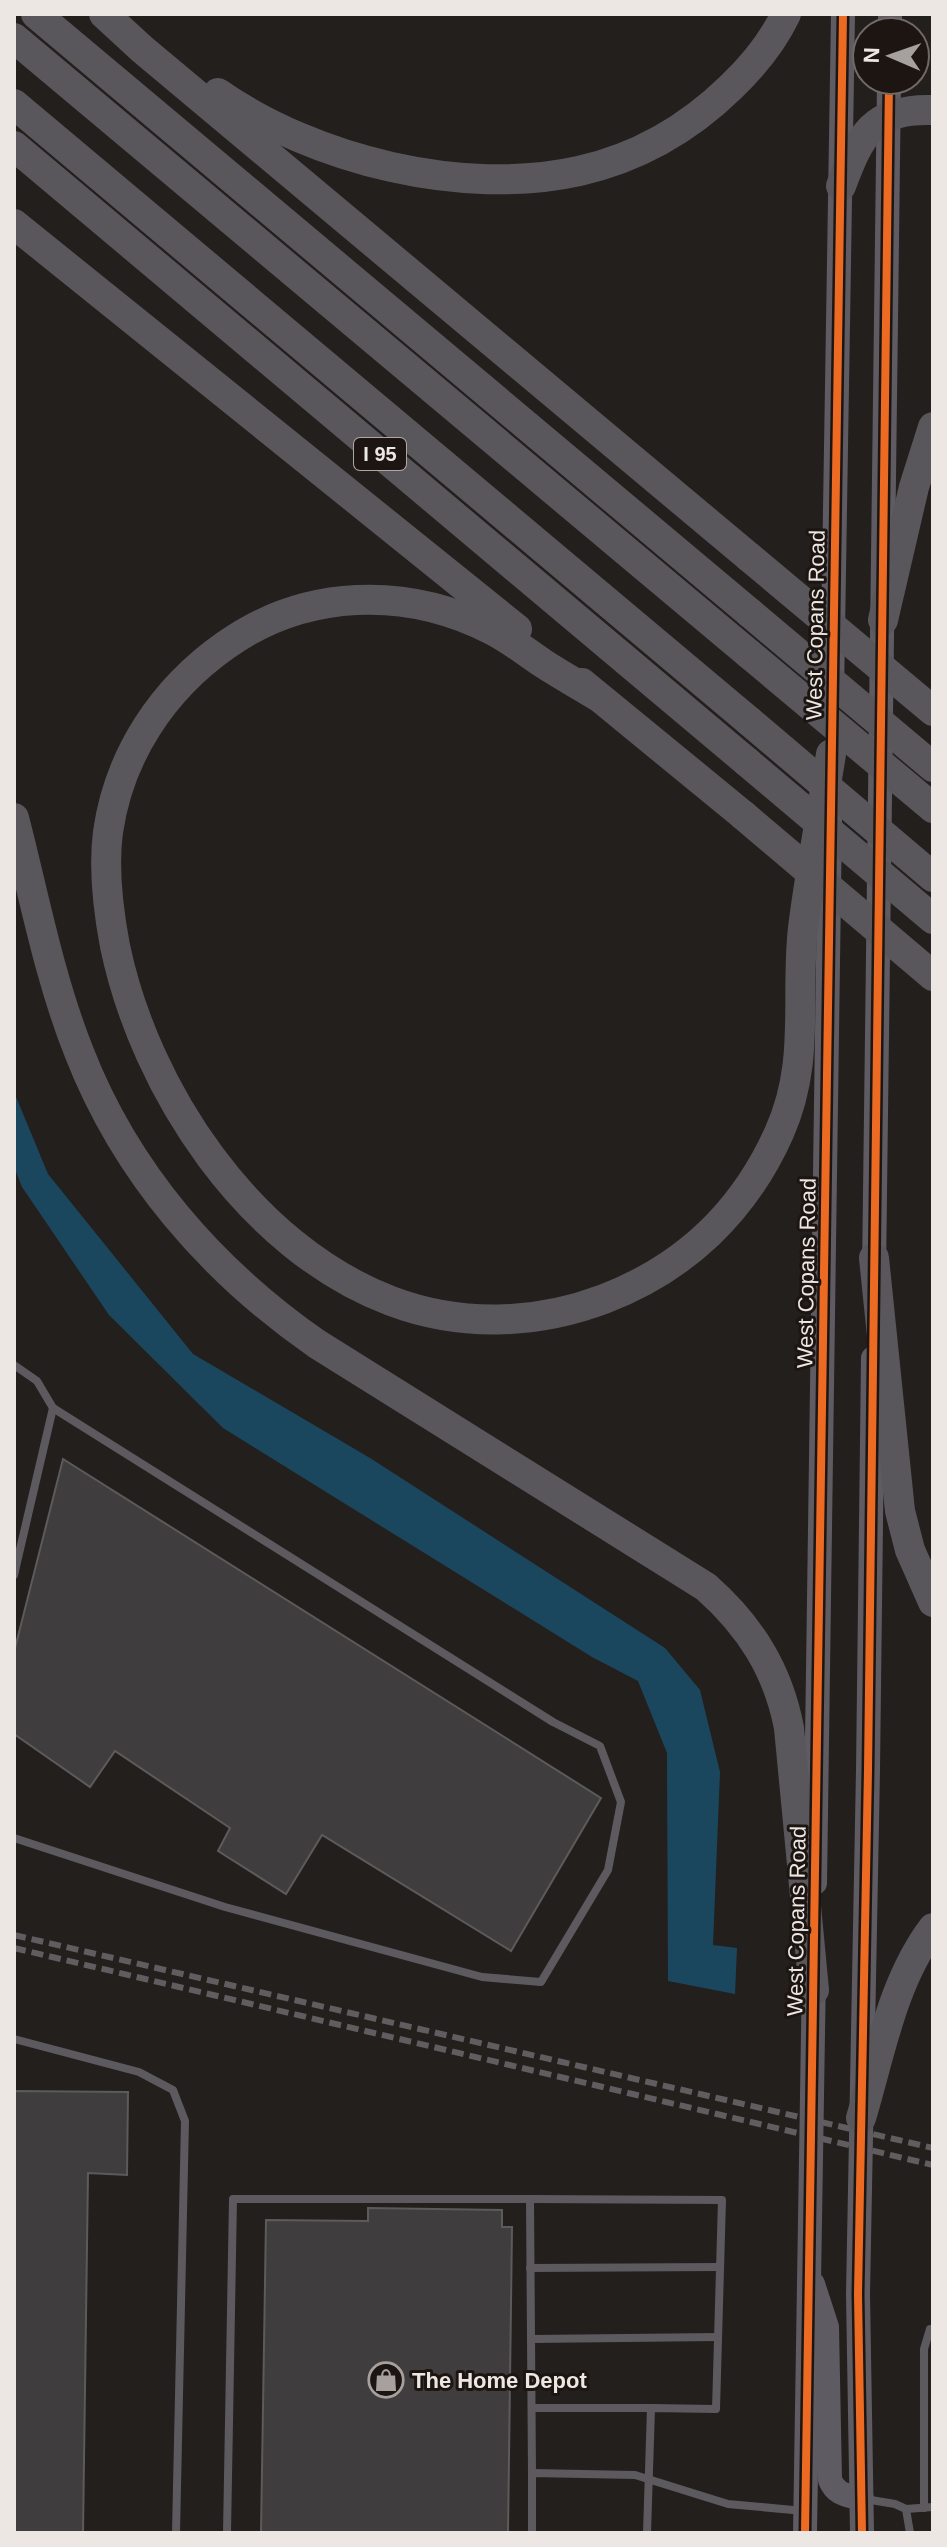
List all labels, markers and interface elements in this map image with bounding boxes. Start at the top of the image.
north arrow [851,16,931,96]
text: N [859,47,884,64]
road number: I 95 [354,438,406,470]
street label: West Copans Road [801,530,830,720]
street label: West Copans Road [792,1178,821,1368]
street label: West Copans Road [782,1826,811,2016]
shop icon: The Home Depot [367,2361,405,2399]
place label: The Home Depot [412,2368,587,2393]

